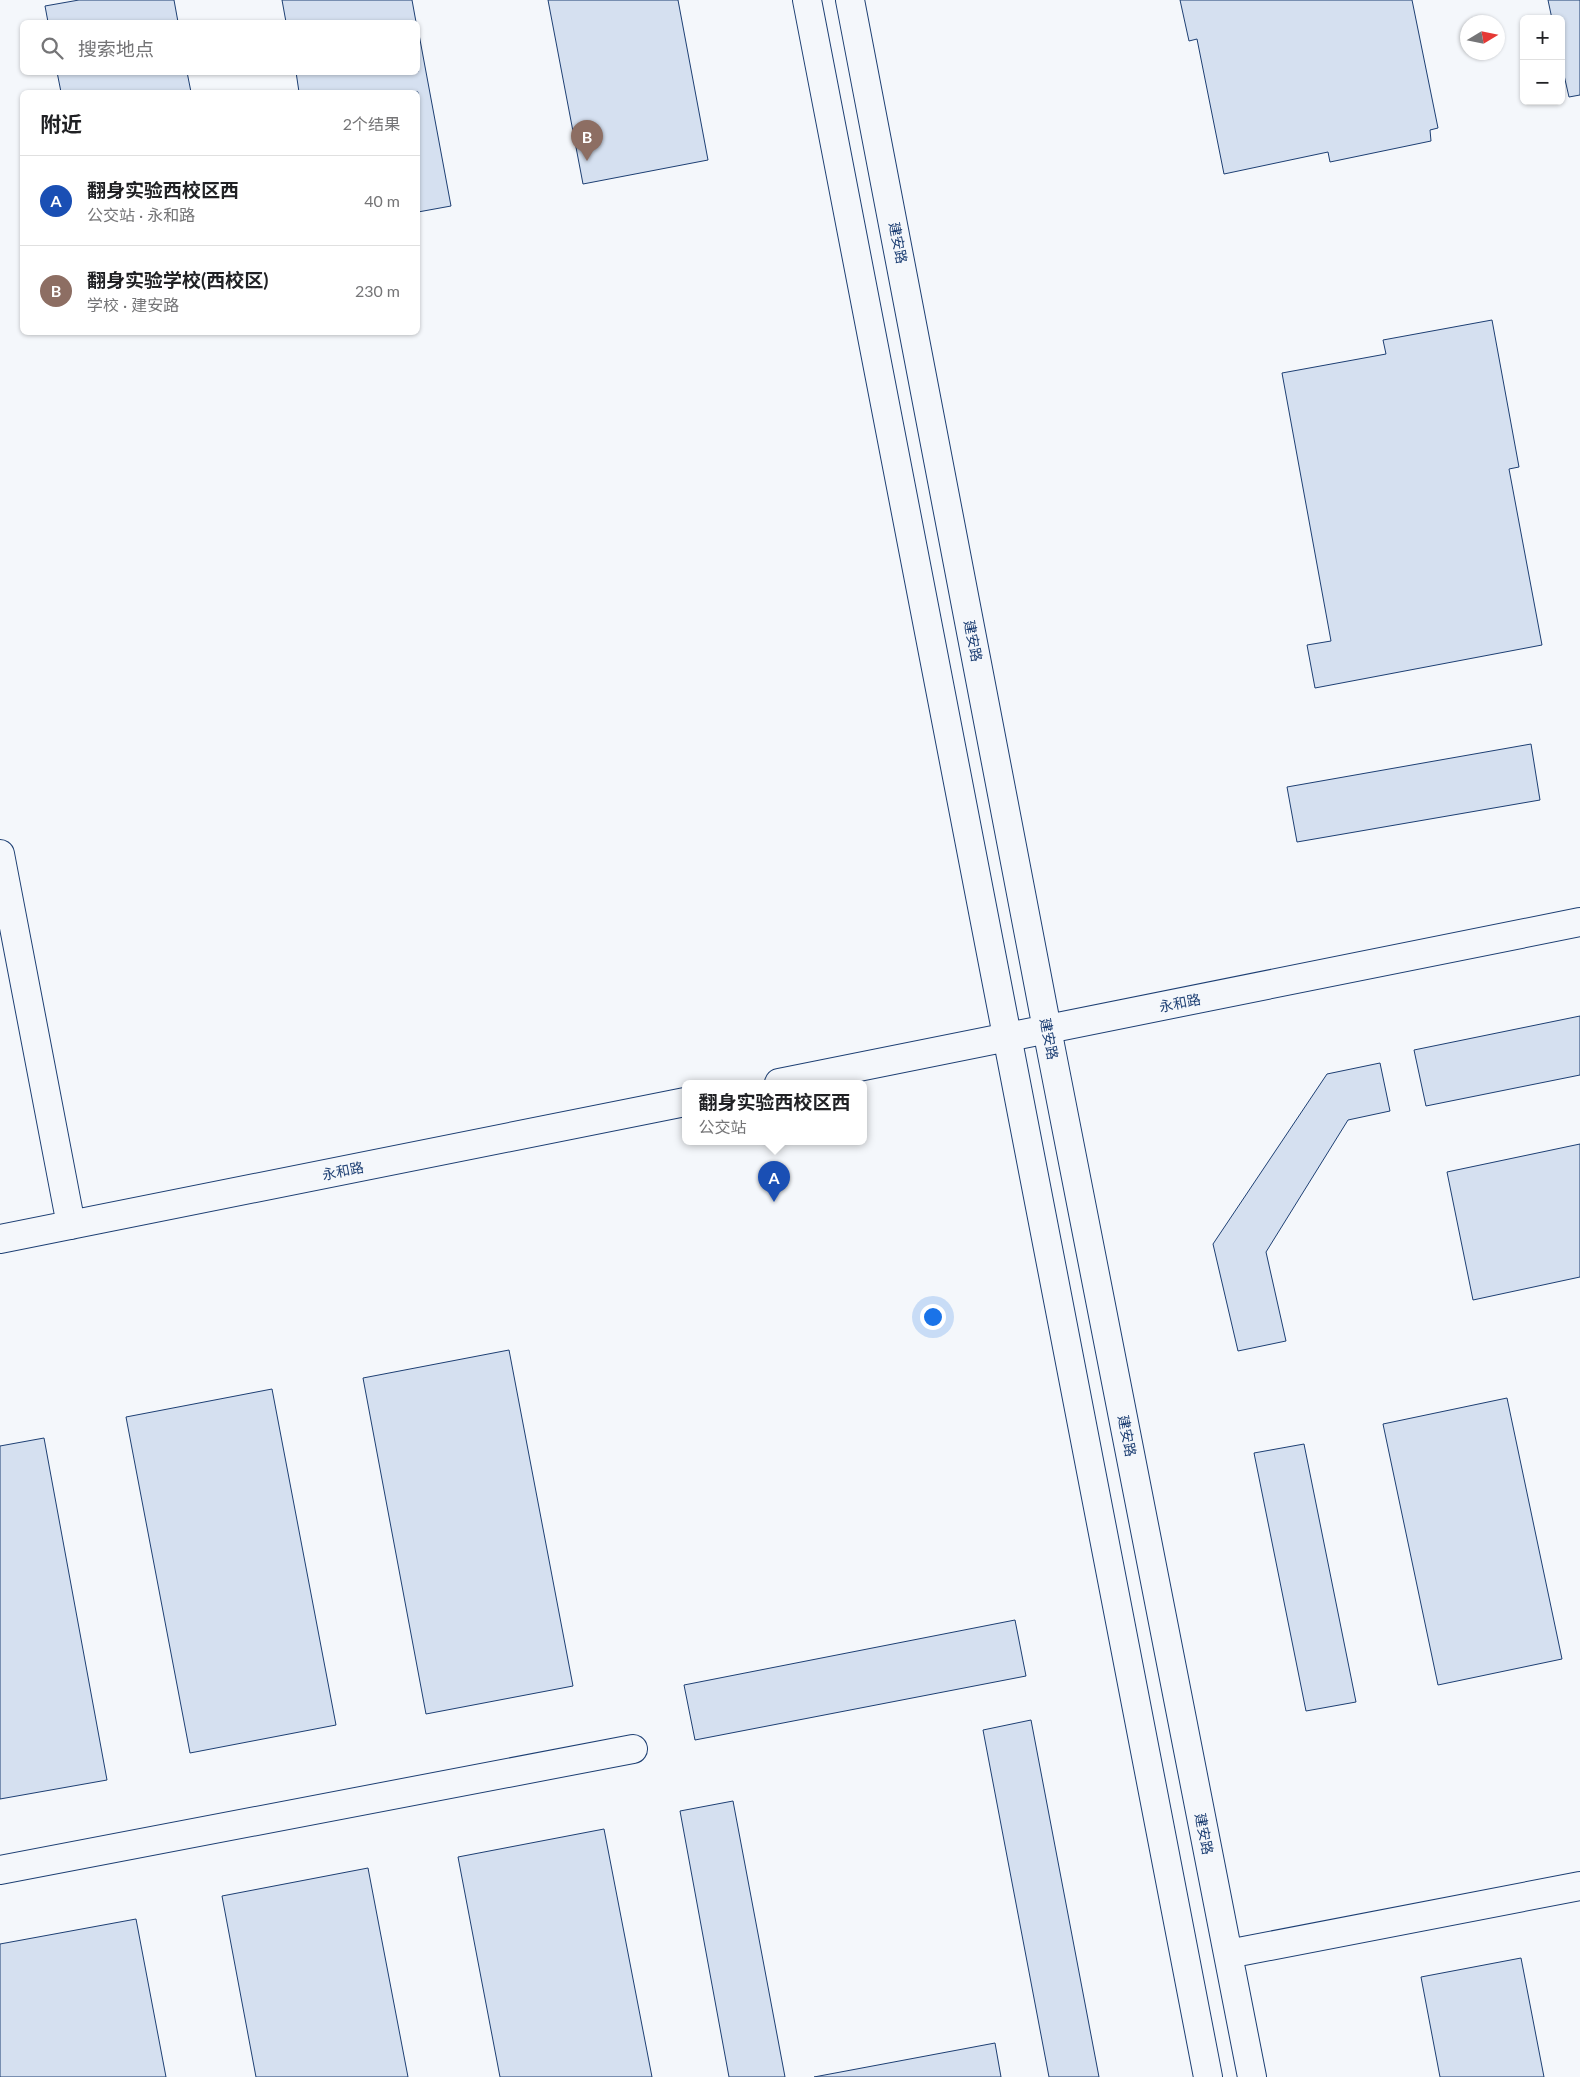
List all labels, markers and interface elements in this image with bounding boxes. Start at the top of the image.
north arrow [1460,15,1505,60]
map controls [1520,15,1565,105]
button: + [1520,15,1565,60]
search box [20,20,420,75]
icon: search [38,34,66,62]
text: 搜索地点 [78,37,154,60]
button: − [1520,60,1565,105]
text: 附近 [40,111,82,136]
text: 2个结果 [343,114,400,133]
pin: B [571,120,603,161]
text: 翻身实验西校区西 [87,178,239,201]
text: A [50,191,62,210]
text: 40 m [364,191,400,210]
text: 公交站 · 永和路 [87,205,195,224]
street label: 建安路 [886,221,911,265]
text: 翻身实验学校(西校区) [87,268,268,291]
text: B [51,281,61,300]
text: 230 m [355,281,400,300]
text: 学校 · 建安路 [87,295,179,314]
street label: 建安路 [961,619,986,663]
street label: 永和路 [1158,990,1202,1015]
street label: 建安路 [1037,1017,1062,1061]
popup [682,1080,867,1145]
text: 翻身实验西校区西 [698,1090,851,1113]
text: 公交站 [698,1117,747,1136]
street label: 永和路 [321,1158,365,1183]
pin: A [758,1161,790,1202]
your location [920,1304,946,1330]
street label: 建安路 [1115,1414,1140,1458]
street label: 建安路 [1192,1812,1217,1856]

